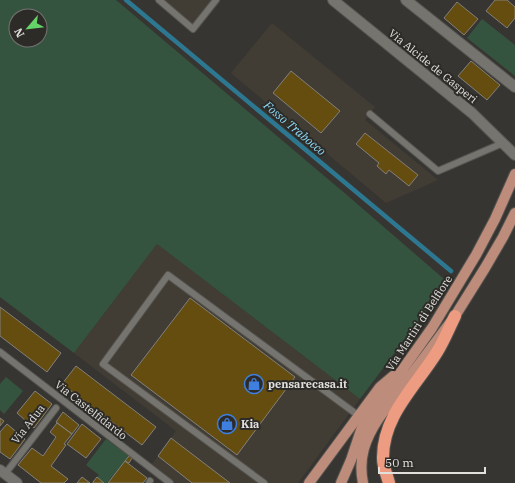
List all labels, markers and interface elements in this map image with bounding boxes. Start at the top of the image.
north arrow [8,8,48,48]
text: N [11,25,27,40]
street label: Via Alcide de Gasperi [386,26,480,106]
water label: Fosso Trabocco [260,97,329,158]
street label: Via Martiri di Belfiore [383,273,455,373]
shop icon: pensarecasa.it [243,373,265,395]
street label: Via Castelfidardo [52,377,130,443]
place label: pensarecasa.it [268,377,347,391]
street label: Via Adua [8,402,48,446]
shop icon: Kia [216,413,238,435]
place label: Kia [241,417,259,431]
scale bar [379,449,485,475]
text: 50 m [385,455,414,470]

